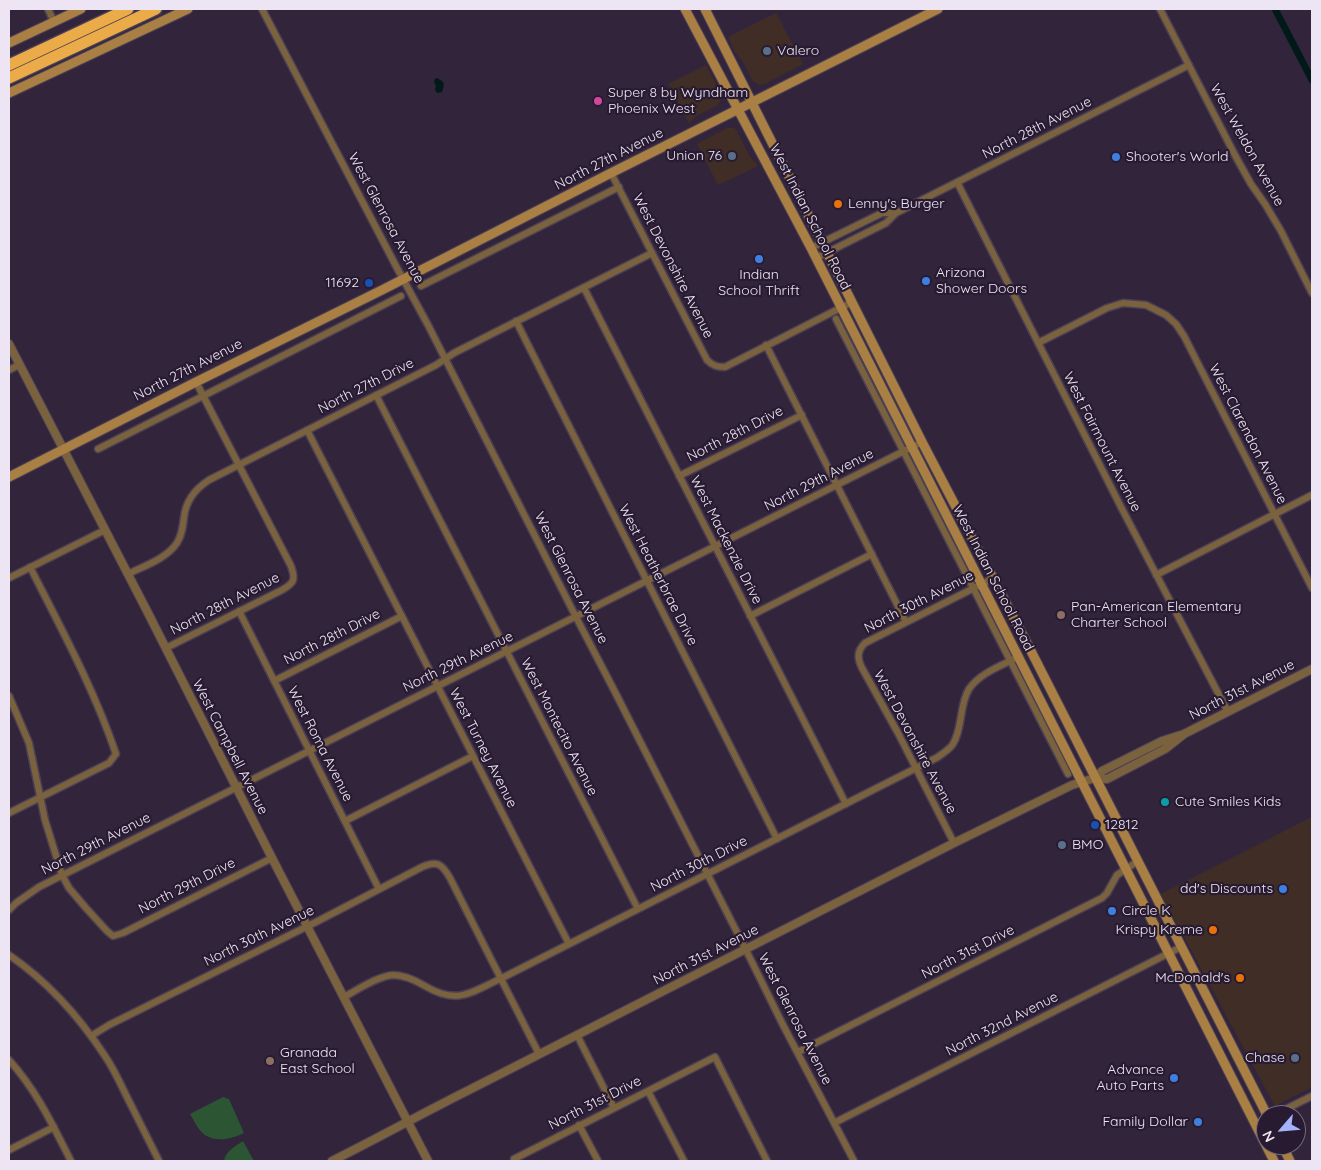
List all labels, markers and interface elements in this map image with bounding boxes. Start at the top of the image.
place label: Valero [777,43,819,59]
marker: Valero [761,45,773,57]
street label: West Weldon Avenue [1206,81,1288,209]
place label: Super 8 by Wyndham Phoenix West [608,85,748,118]
street label: North 28th Avenue [980,93,1094,163]
marker: Super 8 by Wyndham Phoenix West [592,95,604,107]
street label: North 27th Avenue [552,124,666,194]
street label: West Indian School Road [766,141,854,293]
place label: Union 76 [666,148,722,164]
place label: Shooter's World [1126,149,1229,165]
street label: West Glenrosa Avenue [344,150,428,286]
marker: Union 76 [726,150,738,162]
marker: Shooter's World [1110,151,1122,163]
street label: West Devonshire Avenue [629,191,717,341]
place label: Lenny's Burger [848,196,945,212]
marker: Lenny's Burger [832,198,844,210]
marker: Indian School Thrift [753,253,765,265]
place label: Arizona Shower Doors [936,265,1027,298]
place label: Indian School Thrift [718,267,800,300]
place label: 11692 [326,275,359,291]
marker: Arizona Shower Doors [920,275,932,287]
marker: 11692 [363,277,375,289]
street label: North 27th Avenue [131,335,245,405]
street label: North 27th Drive [315,355,417,417]
street label: West Clarendon Avenue [1205,361,1291,507]
street label: West Fairmount Avenue [1059,369,1145,515]
street label: North 28th Drive [684,402,786,466]
street label: North 29th Avenue [761,445,877,515]
street label: West Mackenzie Drive [686,473,766,607]
street label: West Heatherbrae Drive [615,501,701,649]
street label: West Indian School Road [949,502,1037,654]
street label: West Glenrosa Avenue [530,509,612,647]
street label: North 30th Avenue [861,567,977,637]
street label: North 28th Avenue [168,569,282,639]
place label: Pan-American Elementary Charter School [1071,599,1241,632]
street label: North 28th Drive [281,605,383,669]
marker: Pan-American Elementary Charter School [1055,609,1067,621]
street label: North 29th Avenue [400,628,516,696]
street label: West Montecito Avenue [517,655,601,799]
street label: North 31st Avenue [1186,656,1298,724]
street label: West Devonshire Avenue [870,667,960,817]
street label: West Campbell Avenue [189,676,271,818]
street label: West Roma Avenue [284,684,356,804]
street label: West Turney Avenue [446,685,520,811]
place label: Cute Smiles Kids [1175,794,1281,810]
marker: Cute Smiles Kids [1159,796,1171,808]
street label: North 29th Avenue [38,809,154,879]
place label: 12812 [1105,817,1138,833]
marker: 12812 [1089,819,1101,831]
street label: North 30th Drive [648,832,750,896]
place label: BMO [1072,837,1103,853]
marker: BMO [1056,839,1068,851]
street label: North 29th Drive [136,854,238,918]
place label: dd's Discounts [1180,881,1273,897]
marker: dd's Discounts [1277,883,1289,895]
street label: North 30th Avenue [201,902,317,970]
place label: Circle K [1122,903,1171,919]
marker: Circle K [1106,905,1118,917]
street label: North 31st Avenue [650,921,762,989]
street label: North 31st Drive [919,921,1017,983]
place label: Krispy Kreme [1115,922,1203,938]
marker: Krispy Kreme [1207,924,1219,936]
street label: West Glenrosa Avenue [754,950,836,1088]
place label: McDonald's [1155,970,1230,986]
marker: McDonald's [1234,972,1246,984]
street label: North 32nd Avenue [943,988,1061,1060]
place label: Granada East School [280,1045,355,1078]
place label: Chase [1245,1050,1285,1066]
marker: Chase [1289,1052,1301,1064]
marker: Granada East School [264,1055,276,1067]
place label: Advance Auto Parts [1096,1062,1164,1094]
street label: North 31st Drive [546,1072,644,1134]
marker: Advance Auto Parts [1168,1072,1180,1084]
north arrow [1256,1105,1306,1155]
place label: Family Dollar [1102,1114,1188,1130]
marker: Family Dollar [1192,1116,1204,1128]
text: N [1258,1128,1279,1145]

